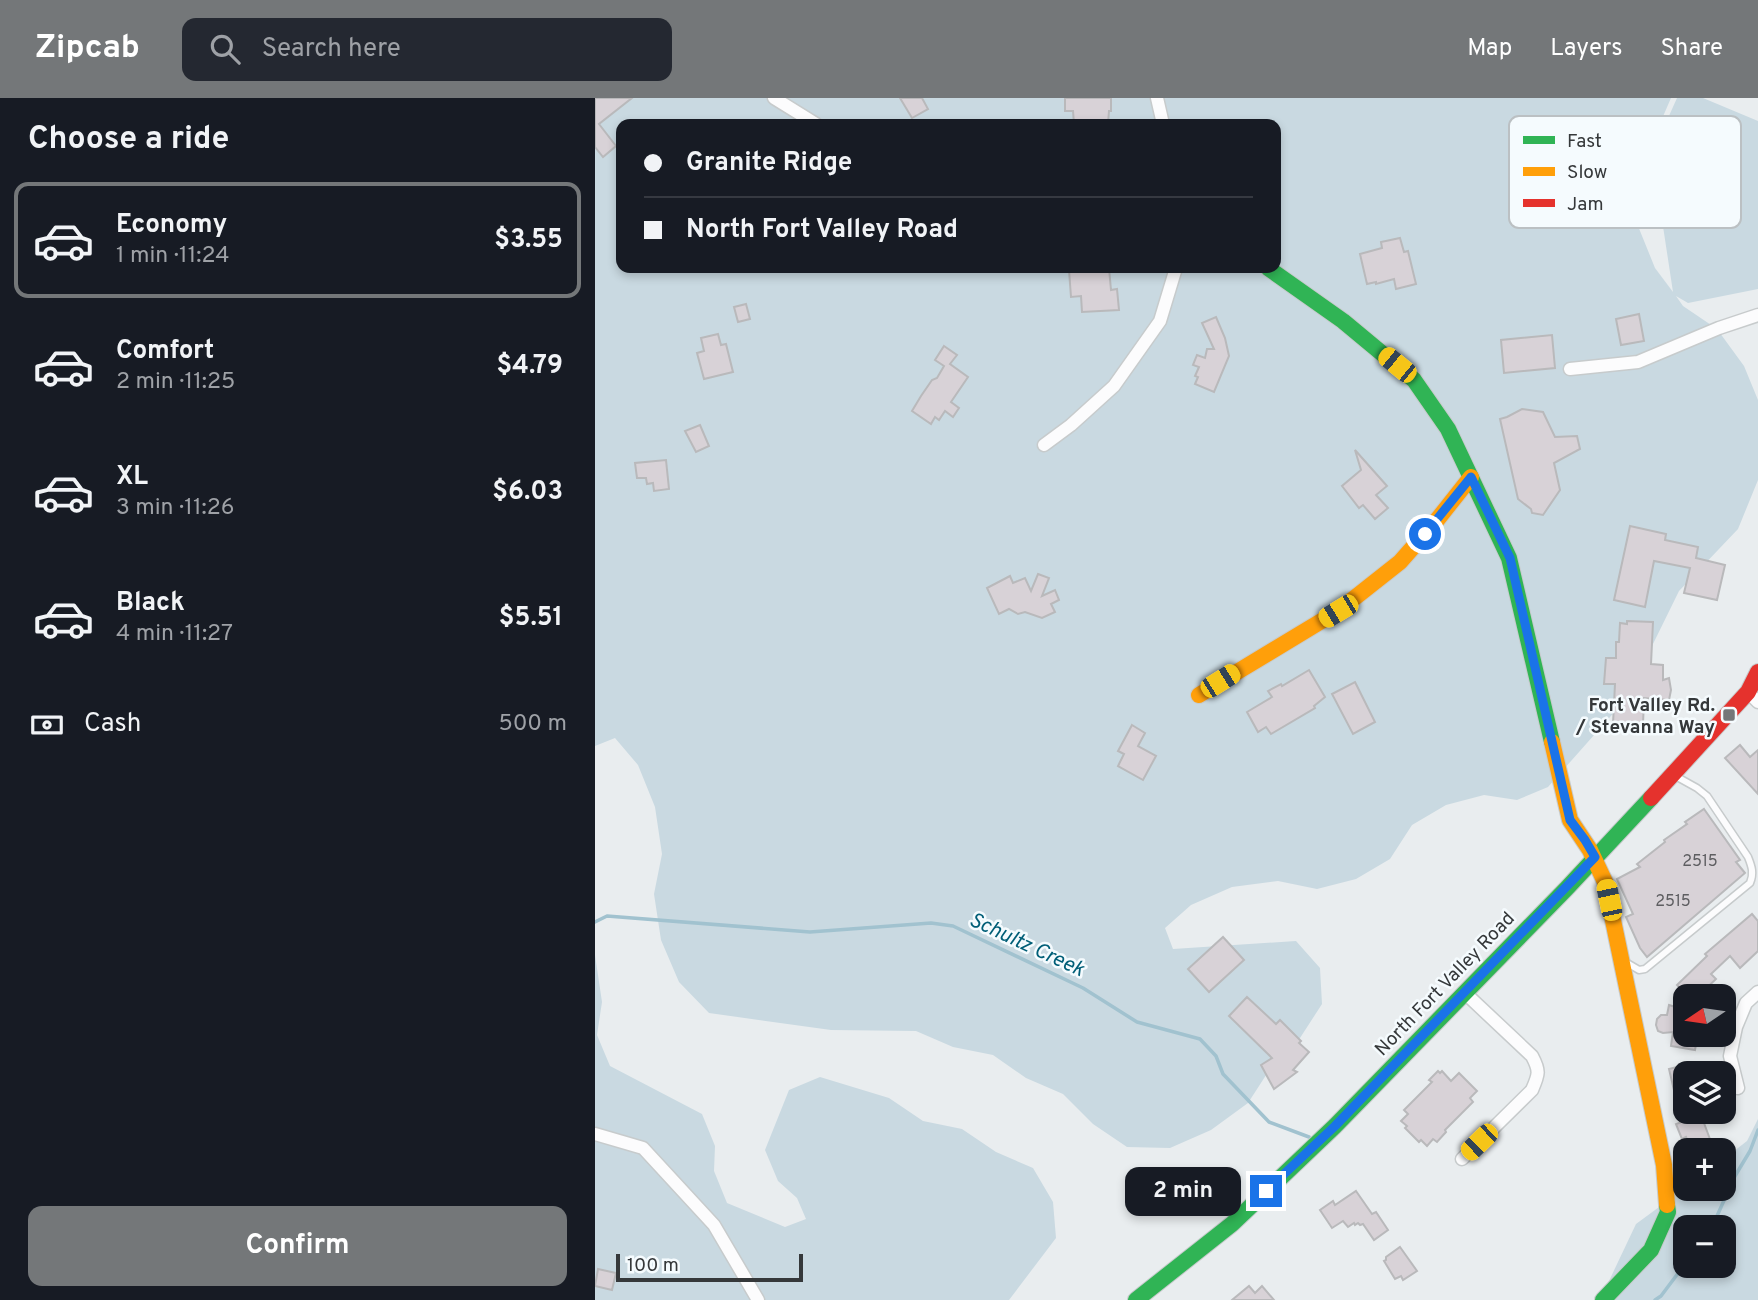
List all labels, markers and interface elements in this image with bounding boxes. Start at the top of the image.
search box [182,18,672,81]
text: Zipcab [35,28,140,70]
icon: search [206,30,244,68]
text: Search here [262,33,401,66]
text: Map [1467,34,1512,64]
text: Layers [1550,34,1622,64]
text: Share [1660,34,1723,64]
legend [1509,116,1741,228]
text: Choose a ride [28,120,229,160]
text: Fast [1567,130,1602,154]
text: Granite Ridge [686,147,852,180]
text: Slow [1567,161,1607,185]
text: Jam [1567,193,1604,217]
icon: car [32,209,95,272]
text: Economy [116,209,227,242]
text: North Fort Valley Road [686,214,958,247]
text: $3.55 [494,224,563,257]
text: 1 min · 11:24 [116,242,230,271]
icon: car [32,335,95,398]
text: Comfort [116,335,214,368]
car [1375,344,1420,386]
text: $4.79 [497,350,563,383]
text: 2 min · 11:25 [116,368,235,397]
icon: car [32,461,95,524]
text: XL [116,461,148,494]
text: $6.03 [492,476,563,509]
text: 3 min · 11:26 [116,494,234,523]
route start [1409,518,1441,550]
icon: car [32,587,95,650]
text: Black [116,587,185,620]
car [1315,591,1362,631]
text: $5.51 [499,602,563,635]
text: 4 min · 11:27 [116,620,233,649]
car [1197,661,1244,701]
place label: Fort Valley Rd. / Stevanna Way [1575,694,1715,740]
icon: cash [28,706,66,744]
marker: Fort Valley Rd. / Stevanna Way [1721,707,1737,723]
text: Cash [84,708,141,741]
text: 500 m [499,710,567,739]
house number: 2515 [1682,852,1718,872]
car [1595,877,1624,923]
house number: 2515 [1655,892,1691,912]
water label: Schultz Creek [964,907,1089,984]
street label: North Fort Valley Road [1370,907,1520,1062]
north arrow [1673,984,1736,1046]
map controls [1673,984,1736,1278]
button: layers [1673,1061,1736,1124]
car [1457,1120,1502,1164]
button: + [1673,1138,1736,1201]
callout: 2 min [1126,1166,1241,1216]
route end [1250,1175,1282,1207]
text: 2 min [1153,1177,1213,1206]
button: Confirm [28,1206,567,1286]
button: − [1673,1215,1736,1278]
scale bar [616,1251,803,1283]
text: 100 m [627,1254,679,1278]

